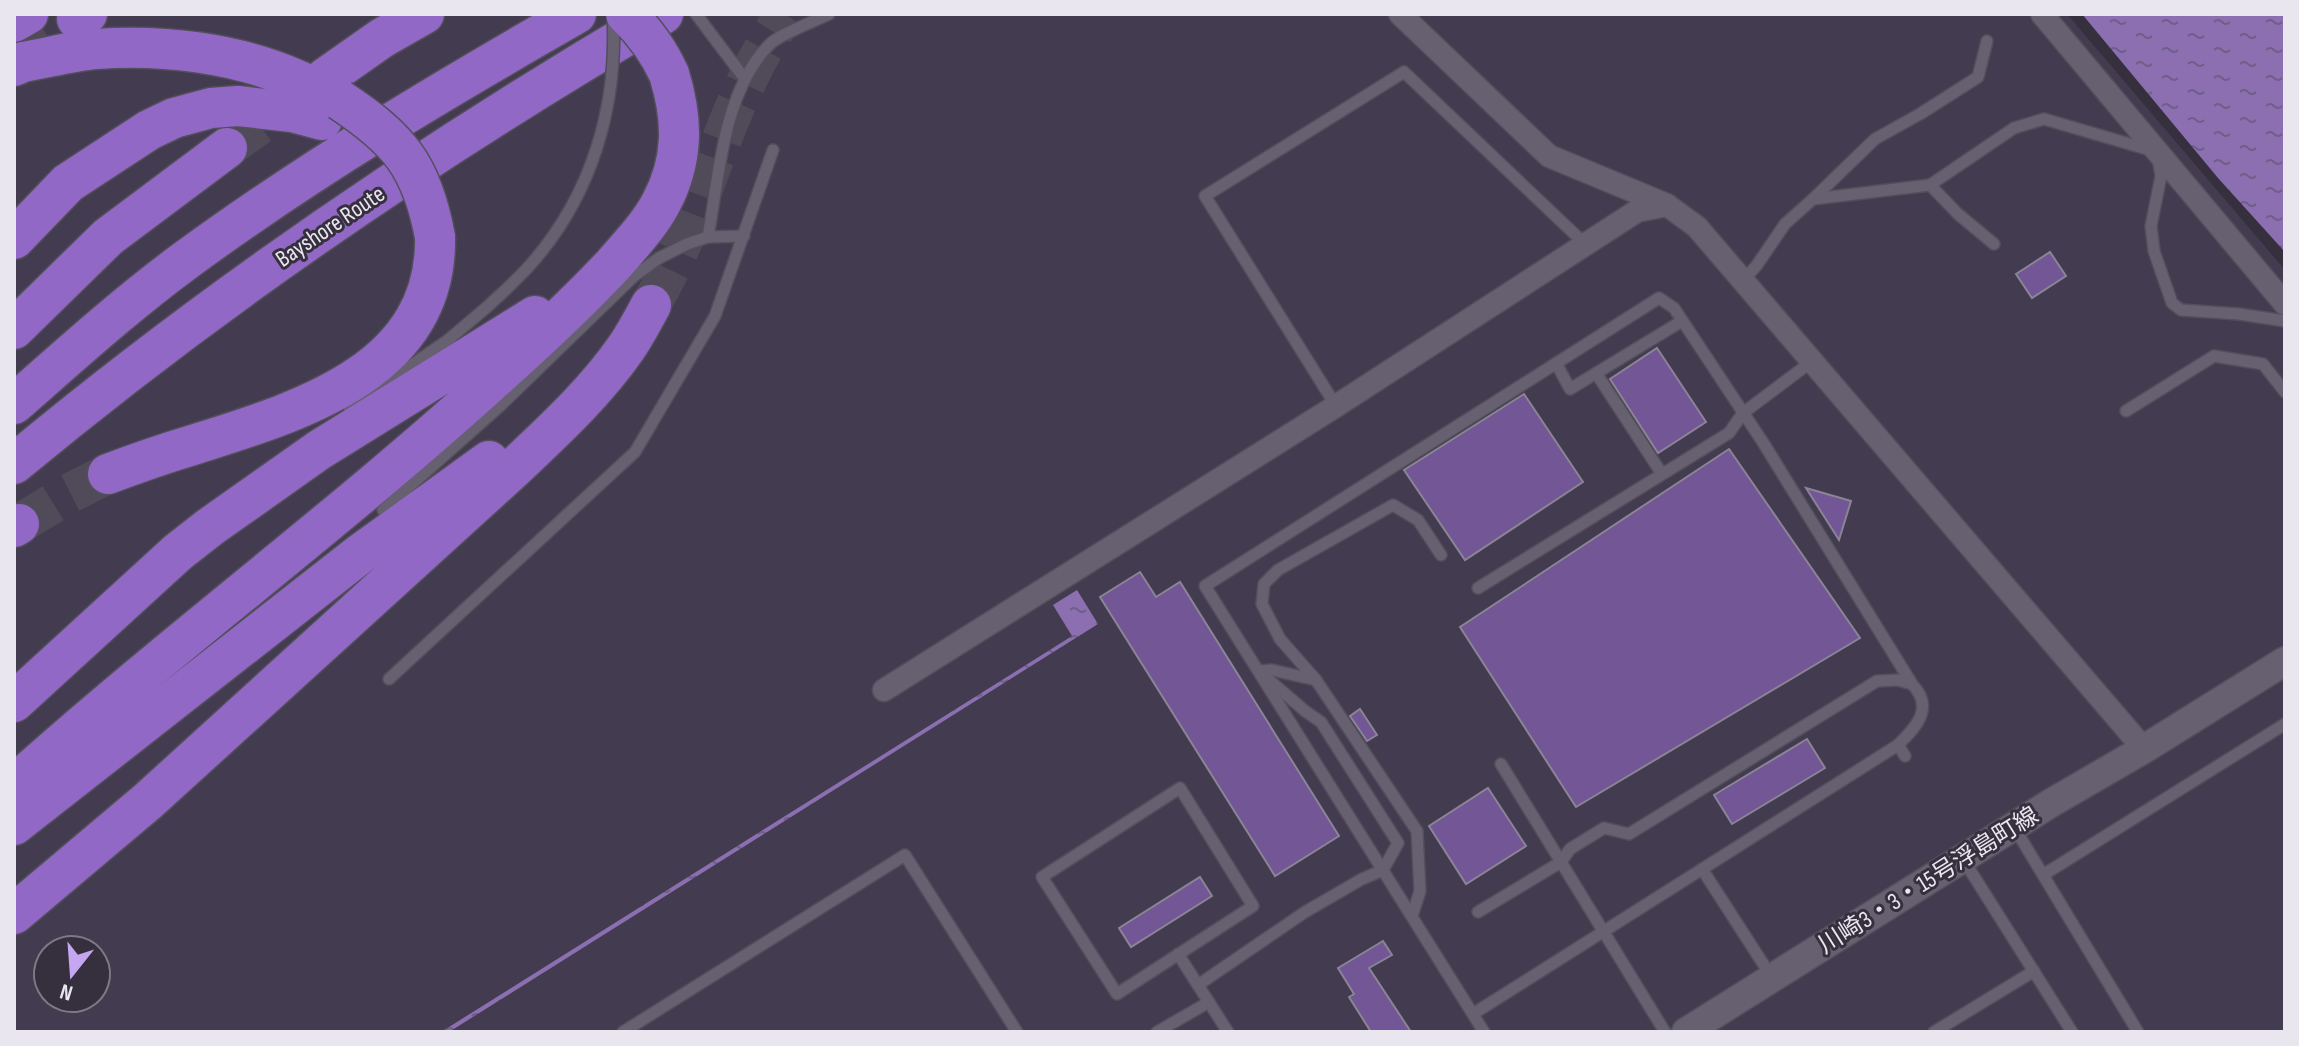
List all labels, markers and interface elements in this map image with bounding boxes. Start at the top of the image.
street label: Bayshore Route [270,179,390,274]
street label: 川崎3・3・15号浮島町線 [1813,801,2044,960]
north arrow [32,934,112,1014]
text: N [57,977,76,1006]

